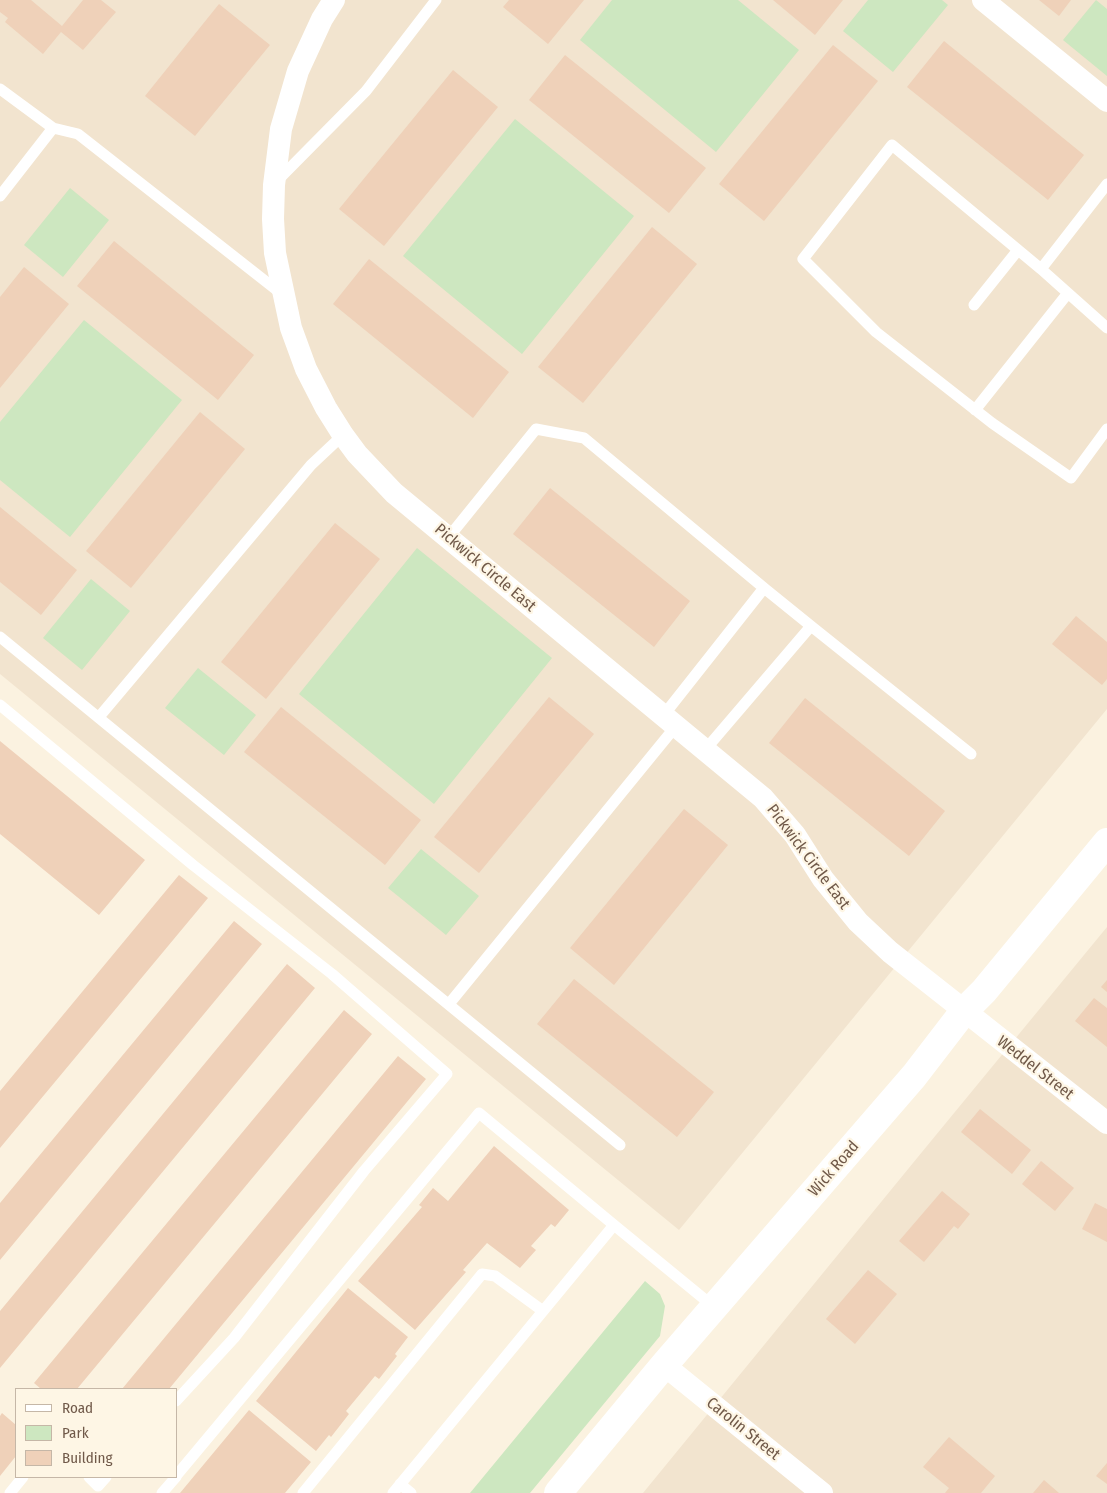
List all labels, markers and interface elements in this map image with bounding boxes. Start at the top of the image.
street label: Pickwick Circle East [430,520,540,616]
street label: Pickwick Circle East [762,801,854,913]
street label: Weddel Street [993,1032,1077,1104]
street label: Wick Road [805,1137,863,1201]
legend [15,1388,178,1478]
street label: Carolin Street [702,1393,784,1465]
text: Road [62,1399,93,1417]
text: Park [62,1424,89,1442]
text: Building [62,1449,113,1467]

